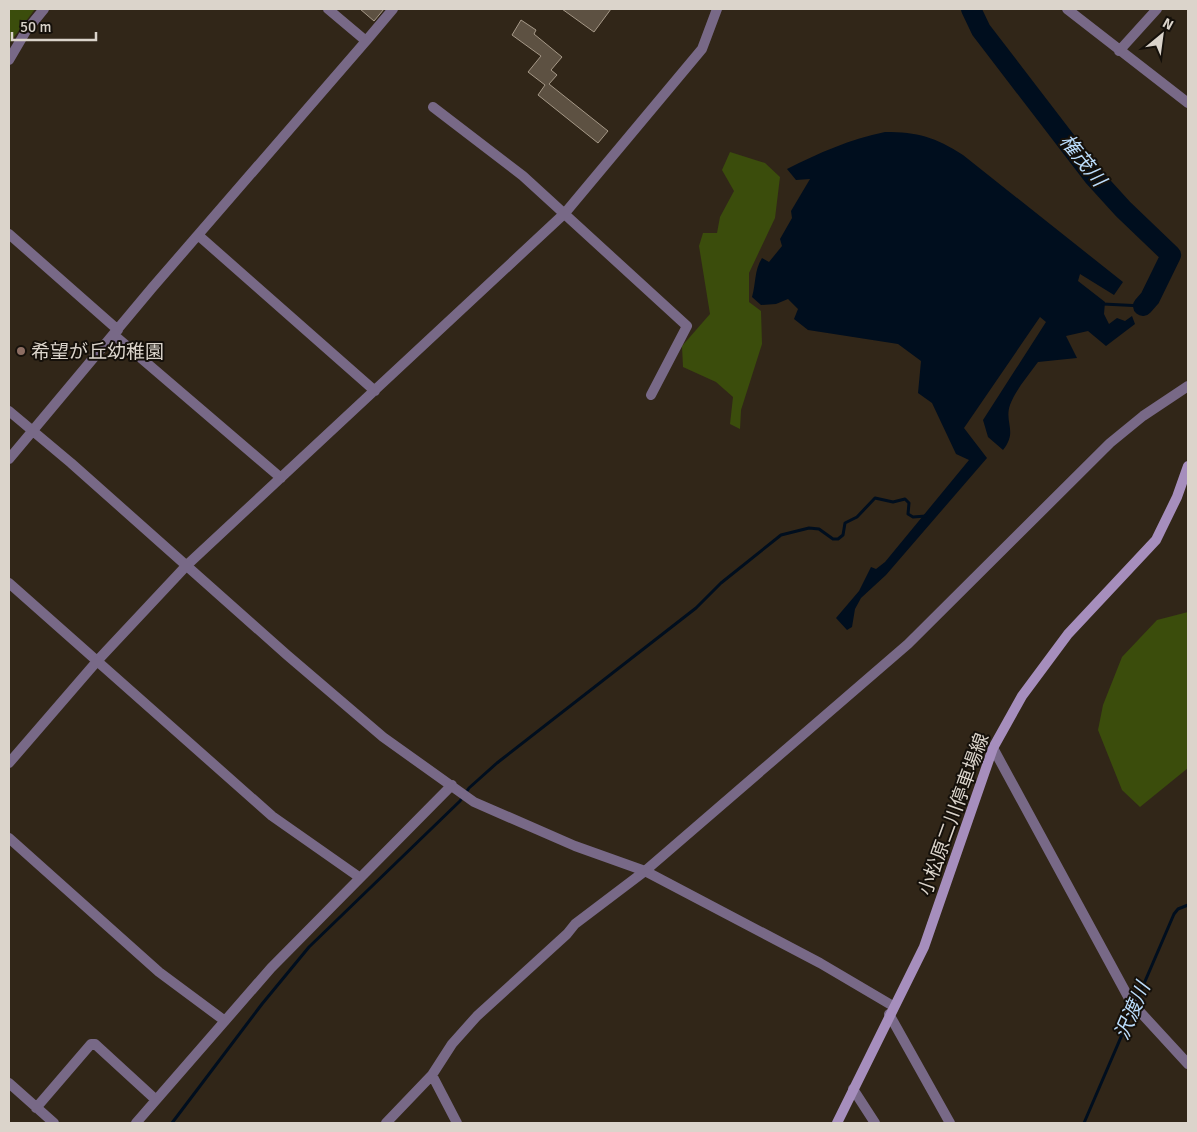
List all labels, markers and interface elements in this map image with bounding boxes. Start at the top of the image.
scale bar [12,10,96,42]
north arrow [1137,10,1187,60]
text: N [1160,14,1176,34]
text: 50 m [20,18,51,36]
water label: 権茂川 [1054,129,1112,193]
place label: 希望が丘幼稚園 [31,340,164,364]
marker: 希望が丘幼稚園 [15,345,27,357]
street label: 小松原二川停車場線 [913,730,994,899]
water label: 沢渡川 [1109,977,1156,1044]

